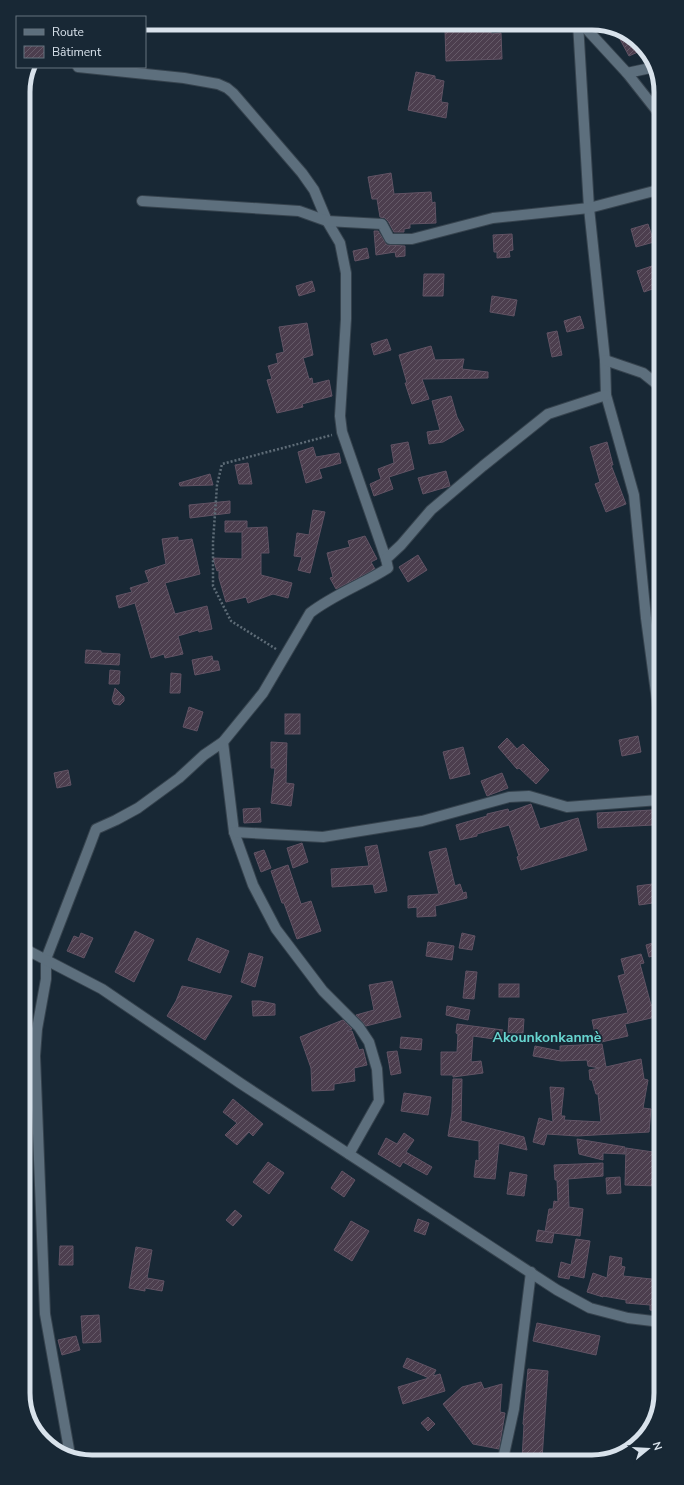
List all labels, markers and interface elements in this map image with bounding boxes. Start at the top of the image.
legend [16,16,146,68]
text: Route [52,24,84,40]
text: Bâtiment [52,44,102,60]
district label: Akounkonkanmè [493,1028,602,1047]
north arrow [628,1429,668,1469]
text: N [649,1440,665,1452]

